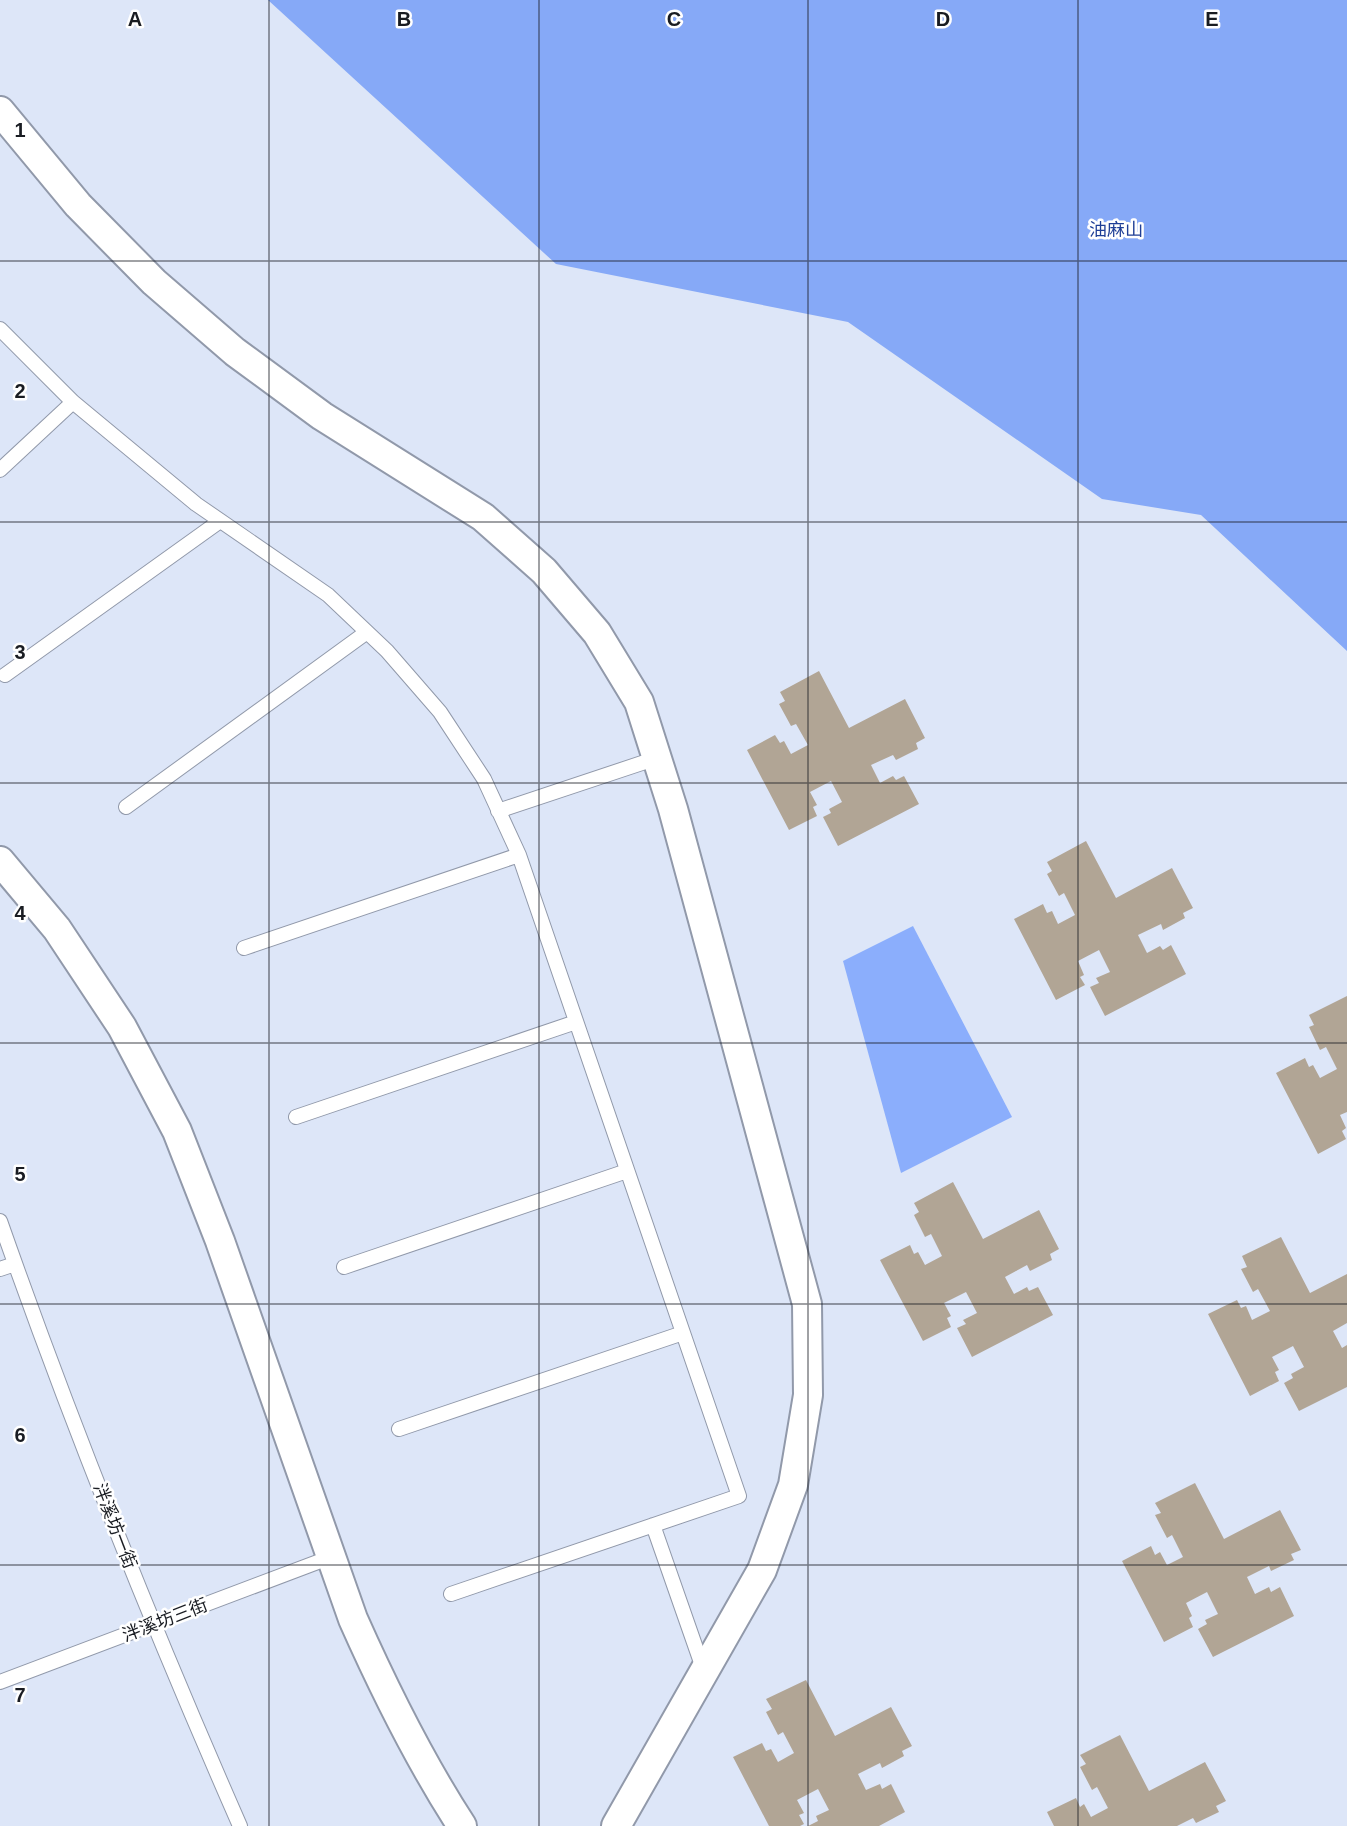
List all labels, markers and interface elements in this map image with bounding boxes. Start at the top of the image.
text: A [128,8,142,30]
text: B [397,8,411,30]
text: C [667,8,681,30]
text: D [936,8,950,30]
text: E [1205,8,1219,30]
text: 1 [14,119,26,141]
park label: 油麻山 [1089,220,1143,240]
text: 2 [14,380,26,402]
text: 3 [14,641,26,663]
text: 4 [14,902,26,924]
text: 5 [14,1163,26,1185]
text: 6 [14,1424,26,1446]
street label: 泮溪坊一街 [90,1480,140,1572]
street label: 泮溪坊三街 [119,1595,211,1645]
text: 7 [14,1684,26,1706]

